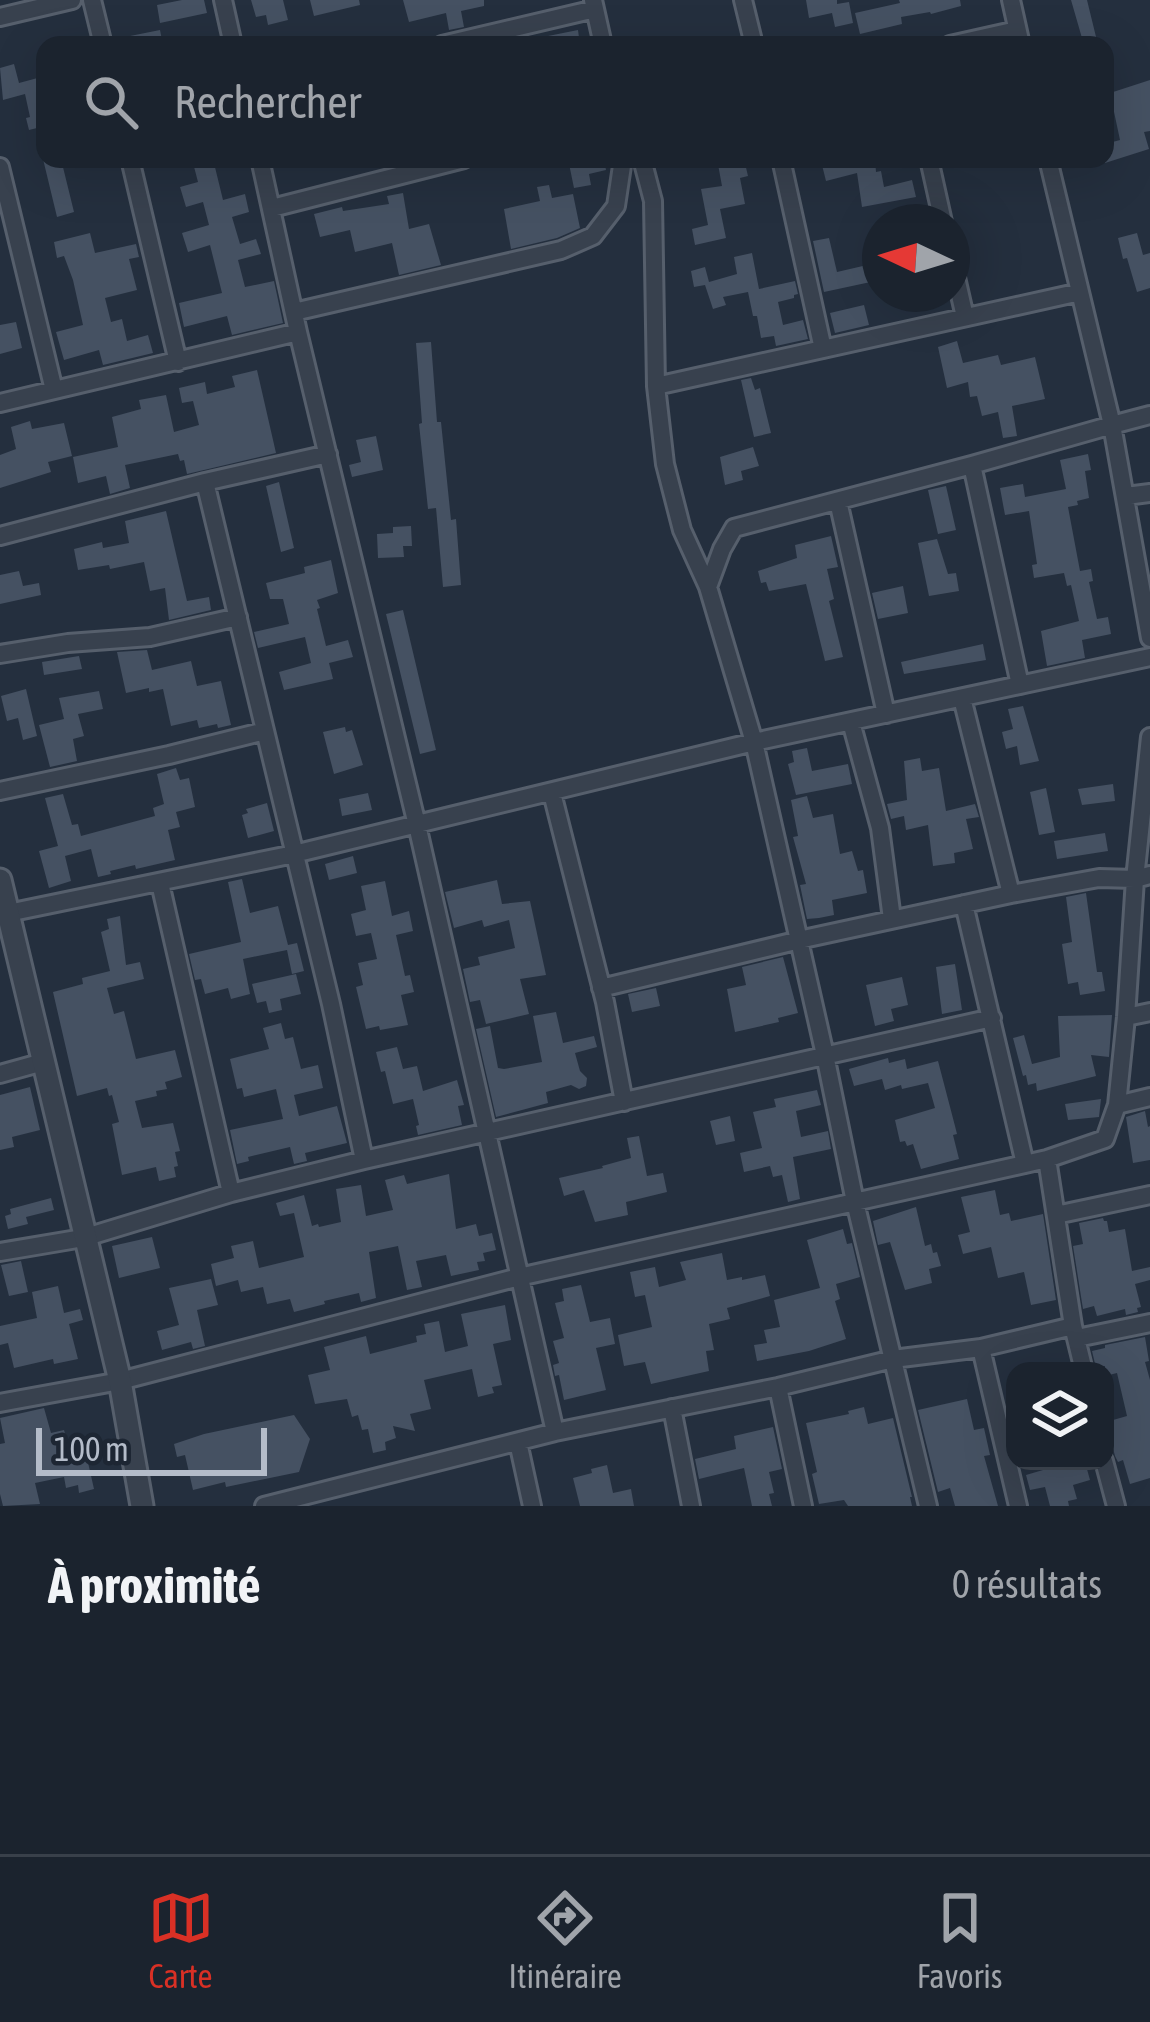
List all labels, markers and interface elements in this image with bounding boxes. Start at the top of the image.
search box [36,36,1114,168]
icon: search [78,69,144,135]
text: Rechercher [174,76,361,128]
north arrow [862,204,970,312]
map controls [1006,1362,1114,1470]
button: layers [1006,1362,1114,1470]
scale bar [36,1422,267,1475]
text: 100 m [54,1430,129,1468]
text: À proximité [48,1555,261,1614]
text: 0 résultats [952,1562,1102,1606]
tab: Carte [148,1885,214,1995]
tab: Itinéraire [509,1885,622,1995]
tab: Favoris [917,1885,1002,1995]

